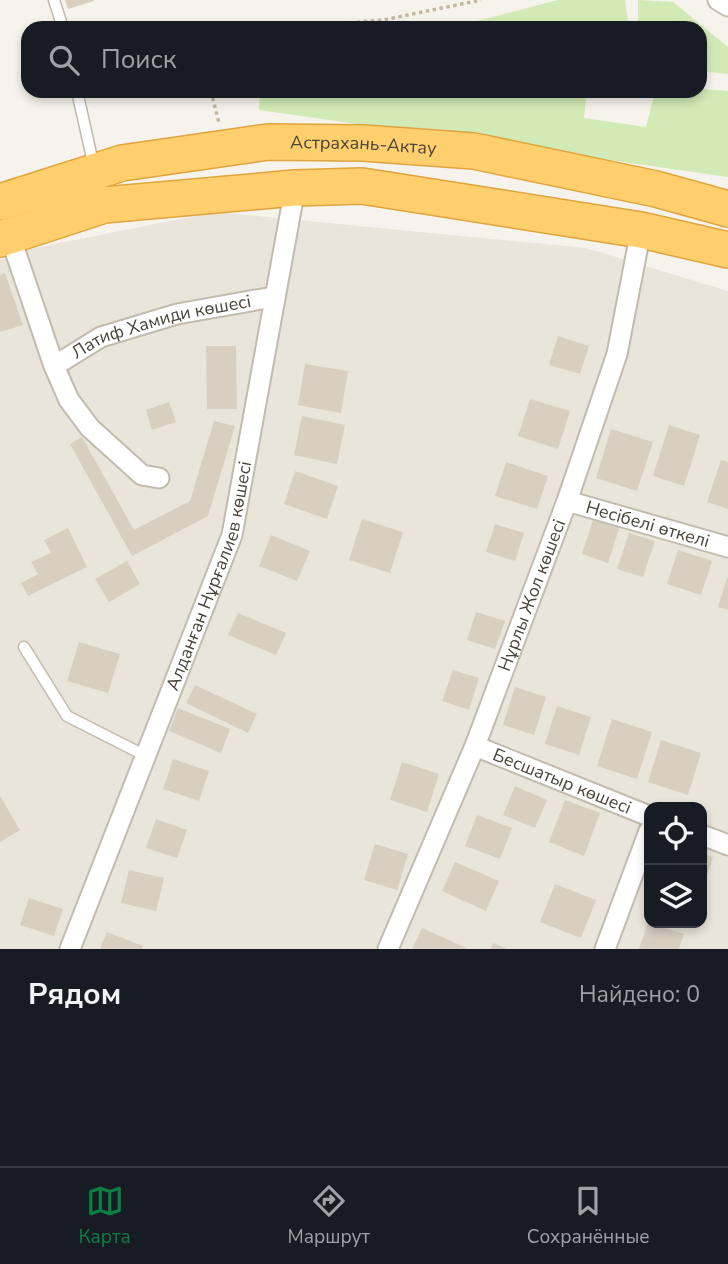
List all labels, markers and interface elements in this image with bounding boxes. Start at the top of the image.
search box [21,21,707,98]
icon: search [45,41,83,79]
text: Поиск [101,42,177,77]
street label: Астрахань-Актау [290,130,438,160]
street label: Латиф Хамиди көшесі [67,289,253,364]
street label: Алданған Нұрғалиев көшесі [160,459,257,694]
street label: Несібелі өткелі [583,495,713,553]
street label: Нұрлы Жол көшесі [492,516,571,675]
street label: Бесшатыр көшесі [489,742,635,820]
map controls [644,802,707,928]
button: locate [644,802,707,865]
button: layers [644,865,707,928]
text: Рядом [28,974,121,1015]
text: Найдено: 0 [579,979,700,1010]
tab: Карта [78,1182,131,1250]
tab: Маршрут [288,1182,370,1250]
tab: Сохранённые [527,1182,650,1250]

